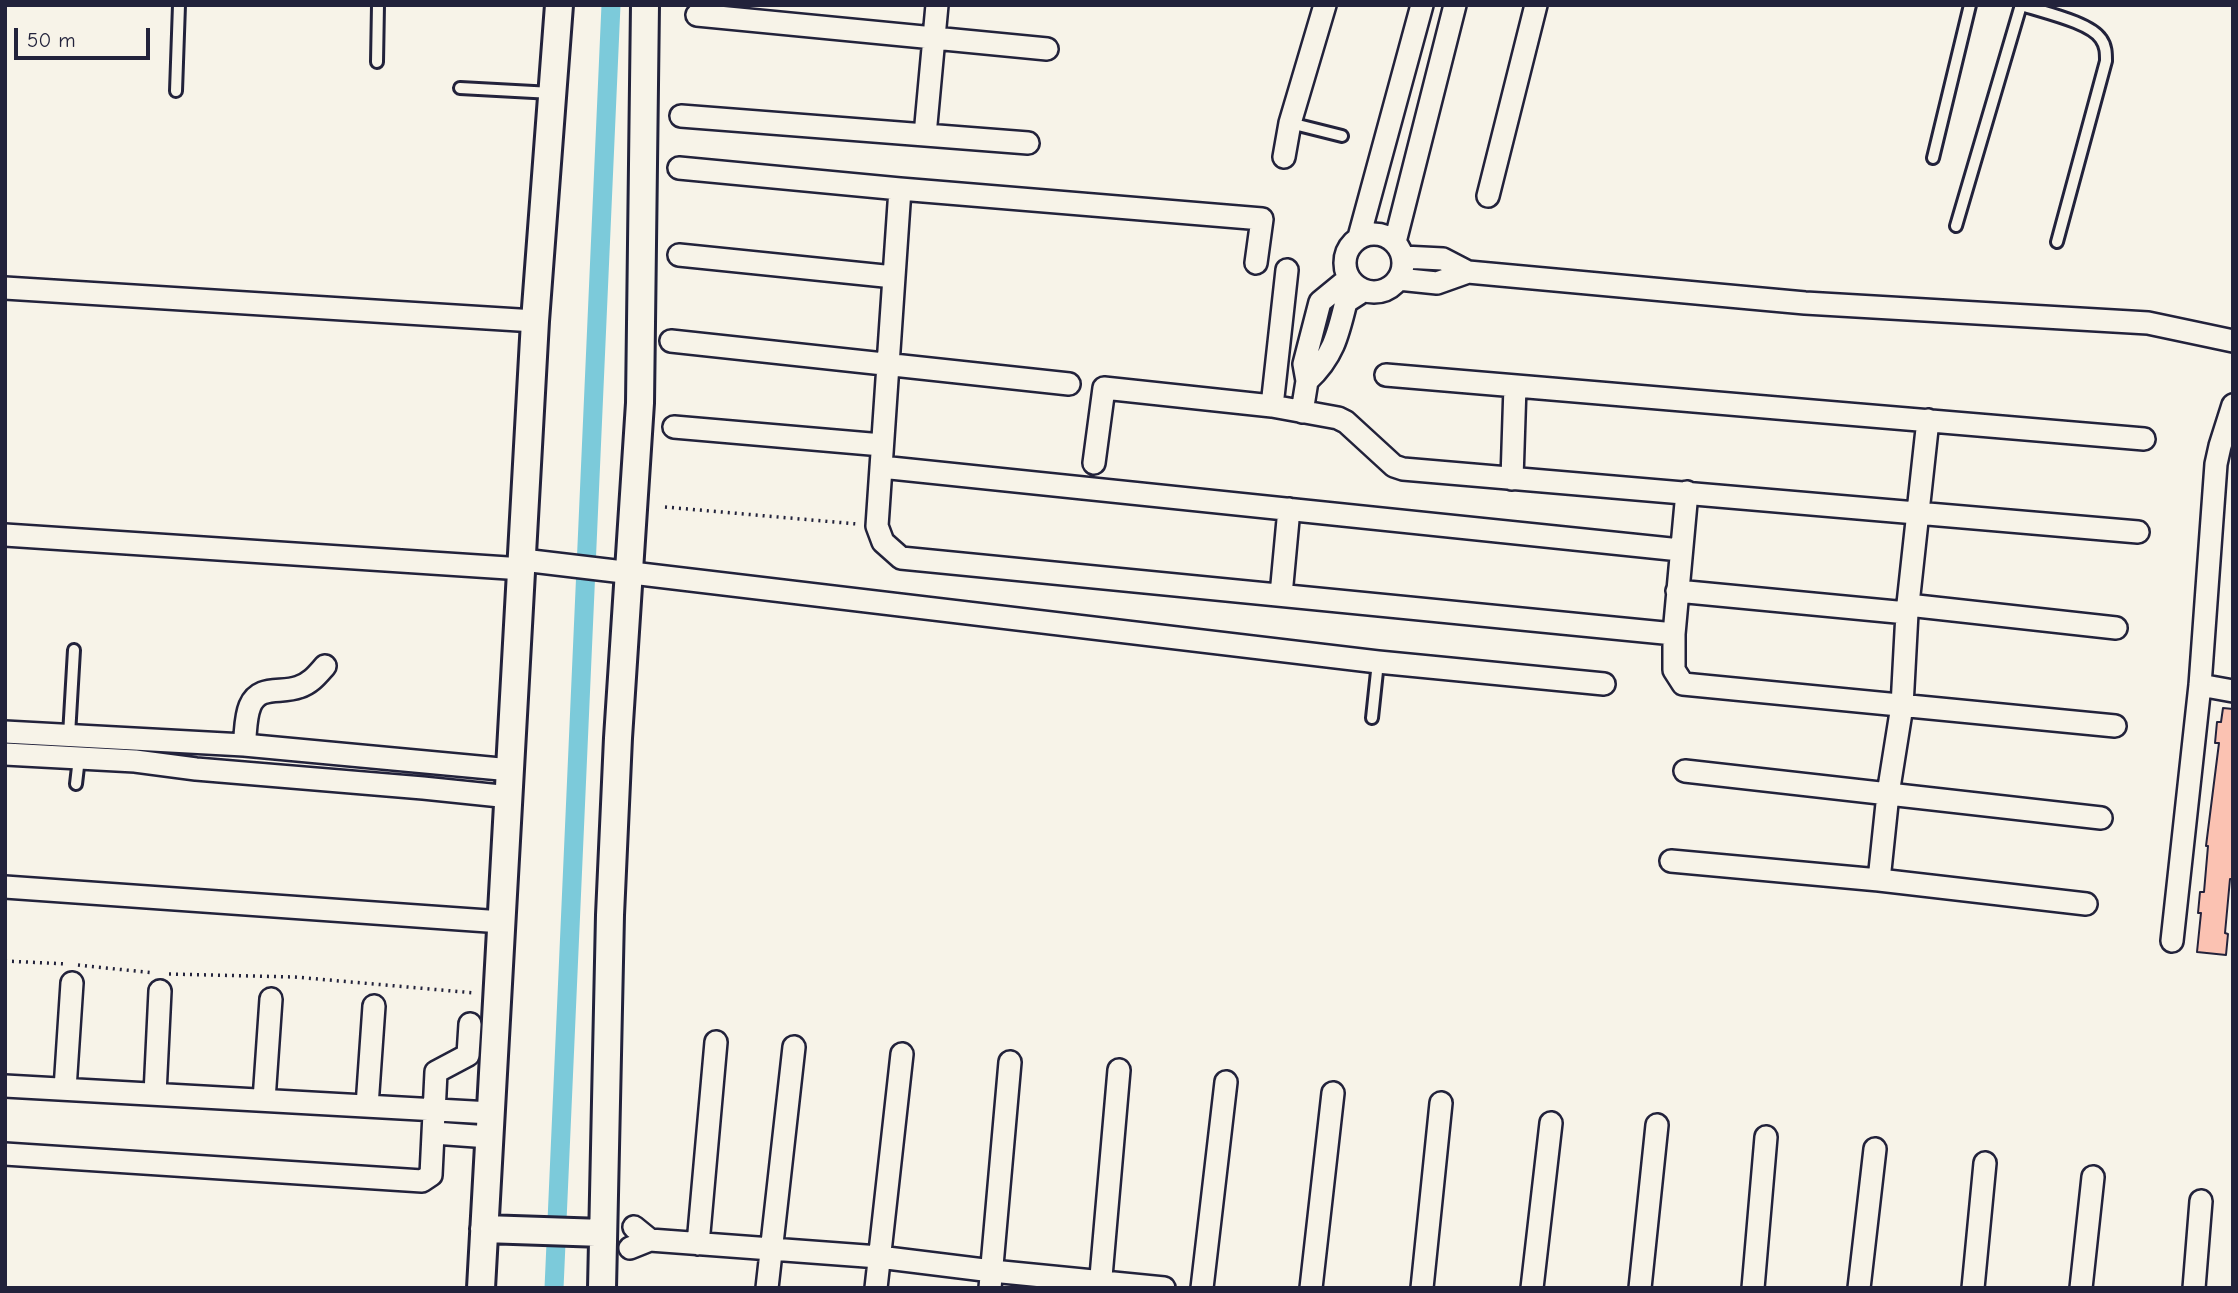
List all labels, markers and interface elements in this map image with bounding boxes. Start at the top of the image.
scale bar [18,14,154,58]
text: 50 m [27,28,76,52]

